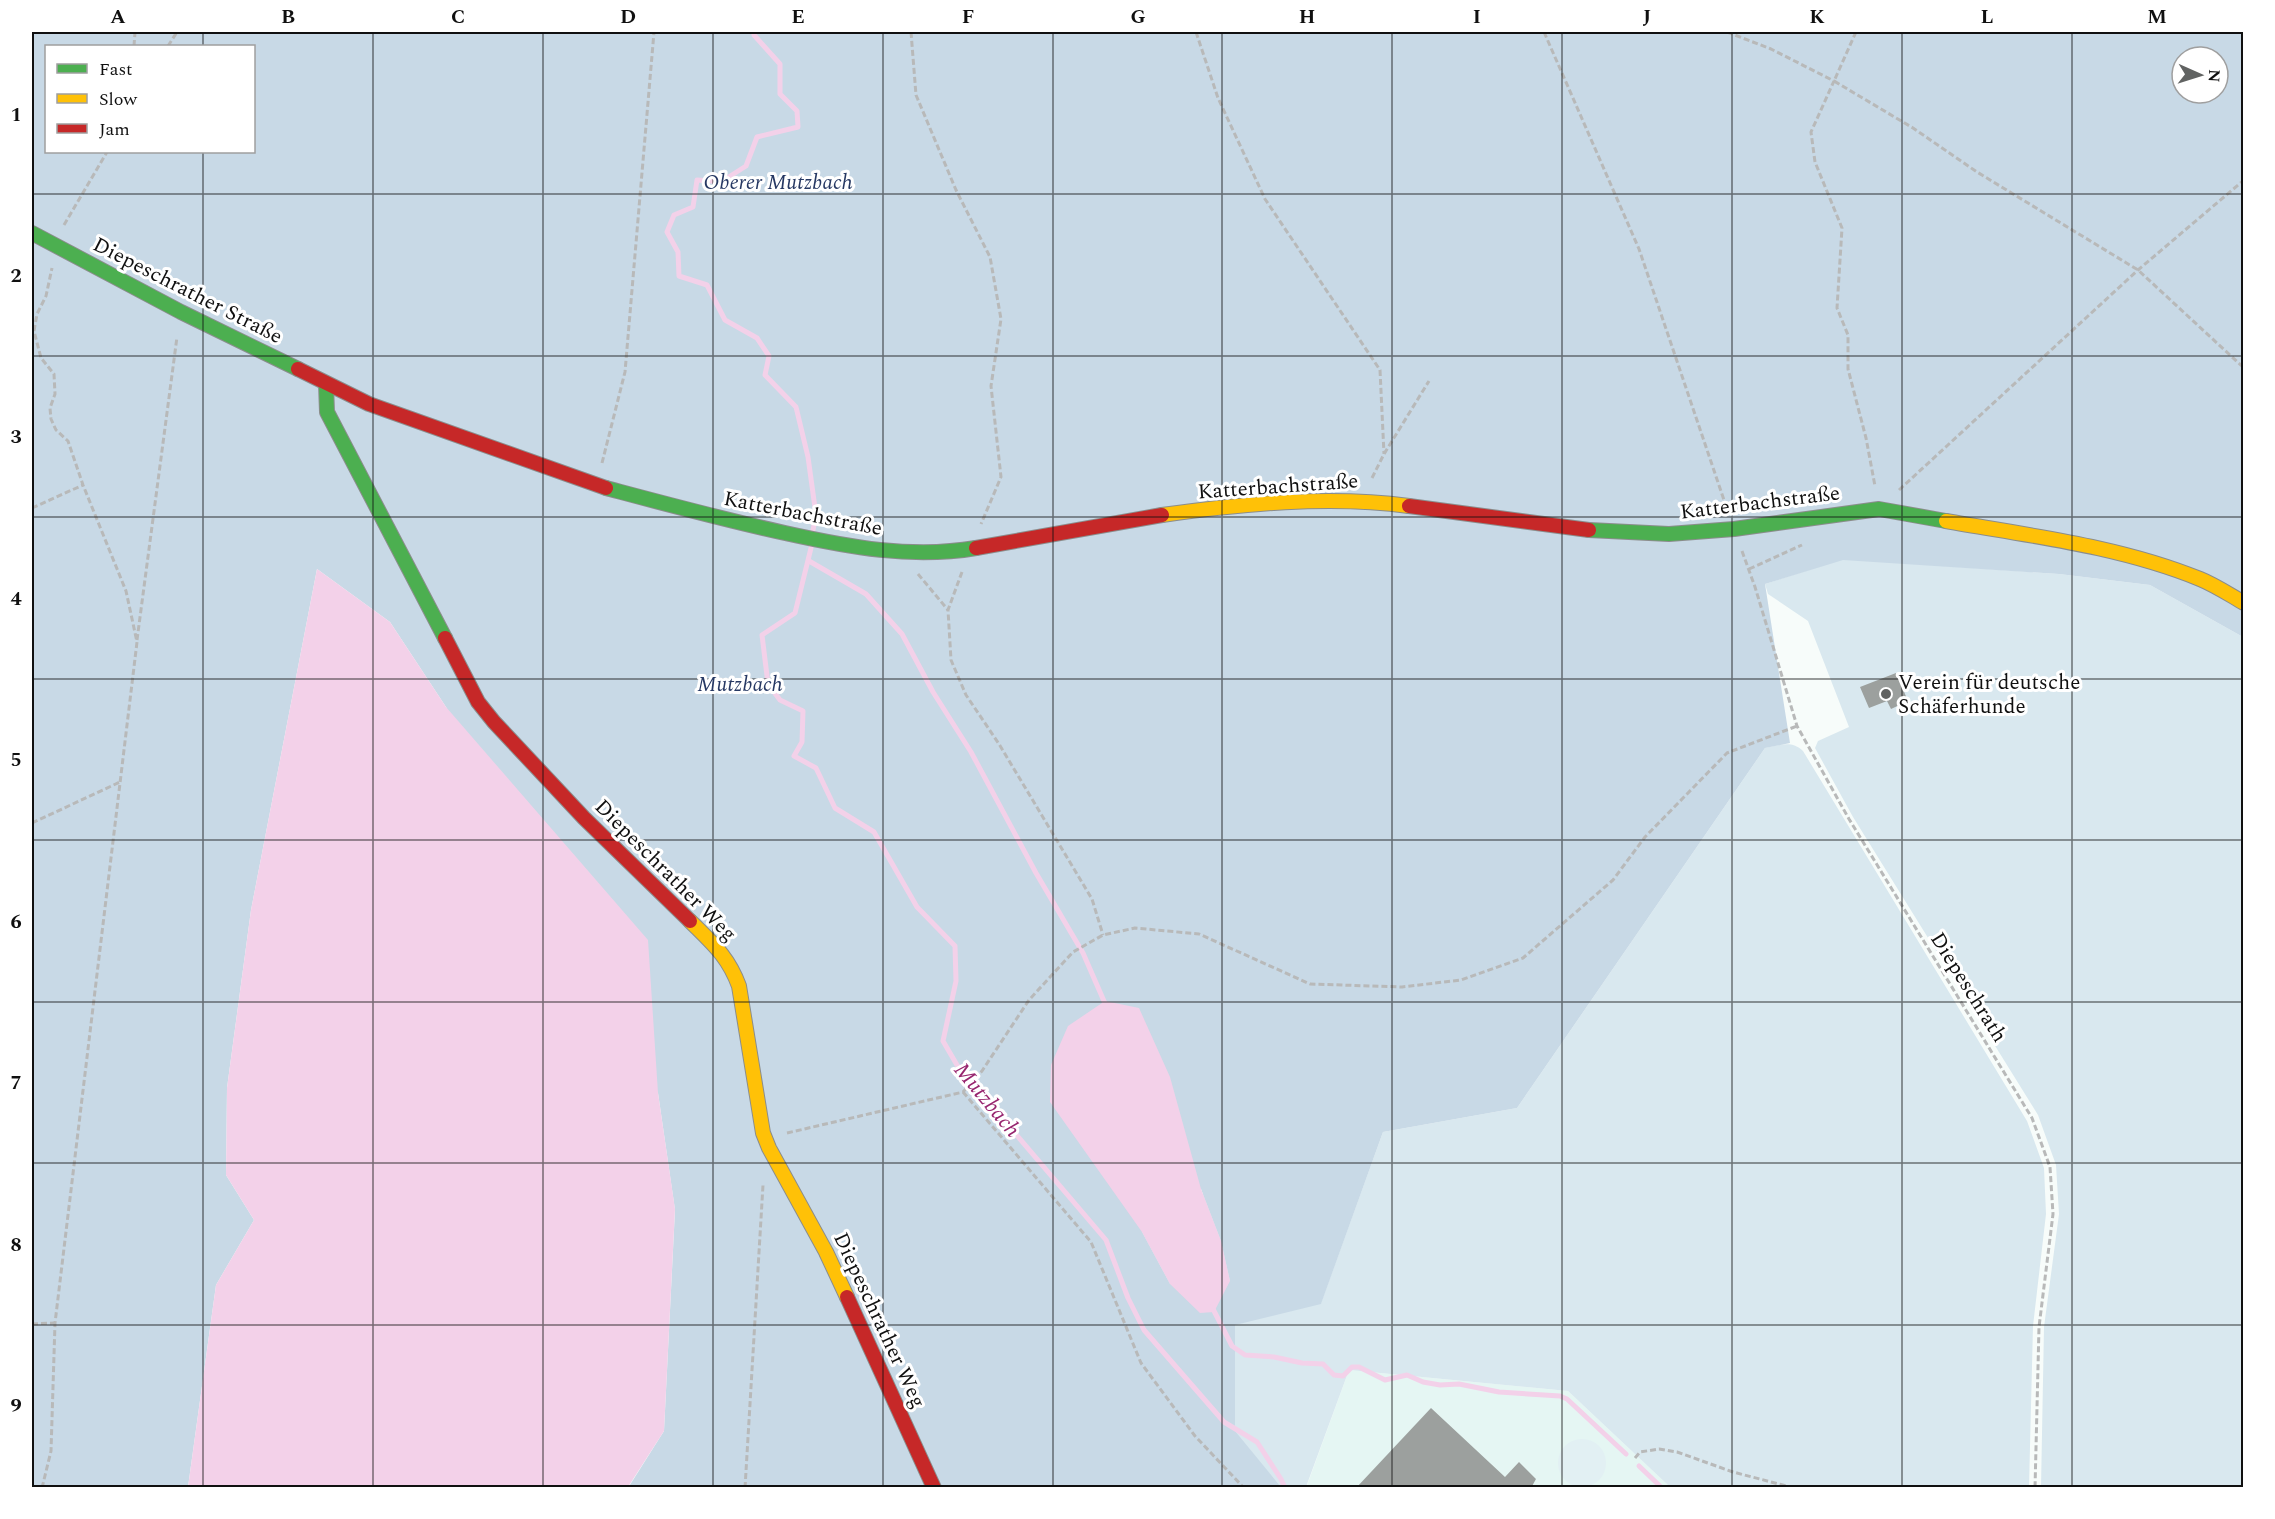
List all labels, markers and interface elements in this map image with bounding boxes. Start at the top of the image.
text: A [110,2,126,32]
text: B [281,2,295,32]
text: C [451,2,465,32]
text: D [620,2,636,32]
text: E [791,2,805,32]
text: F [962,2,974,32]
text: G [1130,2,1146,32]
text: H [1299,2,1315,32]
text: I [1473,2,1481,32]
text: J [1643,2,1651,32]
text: K [1809,2,1825,32]
text: L [1981,2,1993,32]
text: M [2147,2,2167,32]
legend [45,45,255,153]
north arrow [2170,45,2230,105]
text: Fast [99,56,132,83]
text: N [2202,69,2226,83]
text: Slow [99,86,138,113]
text: 1 [10,100,22,130]
text: Jam [99,116,130,143]
park label: Oberer Mutzbach [703,167,853,199]
street label: Diepeschrather Straße [87,229,288,353]
text: 2 [10,261,22,291]
text: 3 [10,422,22,452]
street label: Katterbachstraße [1197,465,1359,509]
street label: Katterbachstraße [1678,477,1842,529]
street label: Katterbachstraße [721,483,885,545]
text: 4 [10,584,22,614]
place label: Verein für deutsche Schäferhunde [1898,667,2080,723]
park label: Mutzbach [697,669,783,701]
marker: Verein für deutsche Schäferhunde [1879,687,1893,701]
text: 5 [10,745,22,775]
street label: Diepeschrather Weg [587,792,744,949]
text: 6 [10,907,22,937]
street label: Diepeschrath [1921,926,2015,1049]
water label: Mutzbach [945,1055,1028,1145]
text: 7 [10,1068,22,1098]
street label: Diepeschrather Weg [824,1227,934,1414]
text: 8 [10,1230,22,1260]
text: 9 [10,1391,22,1421]

